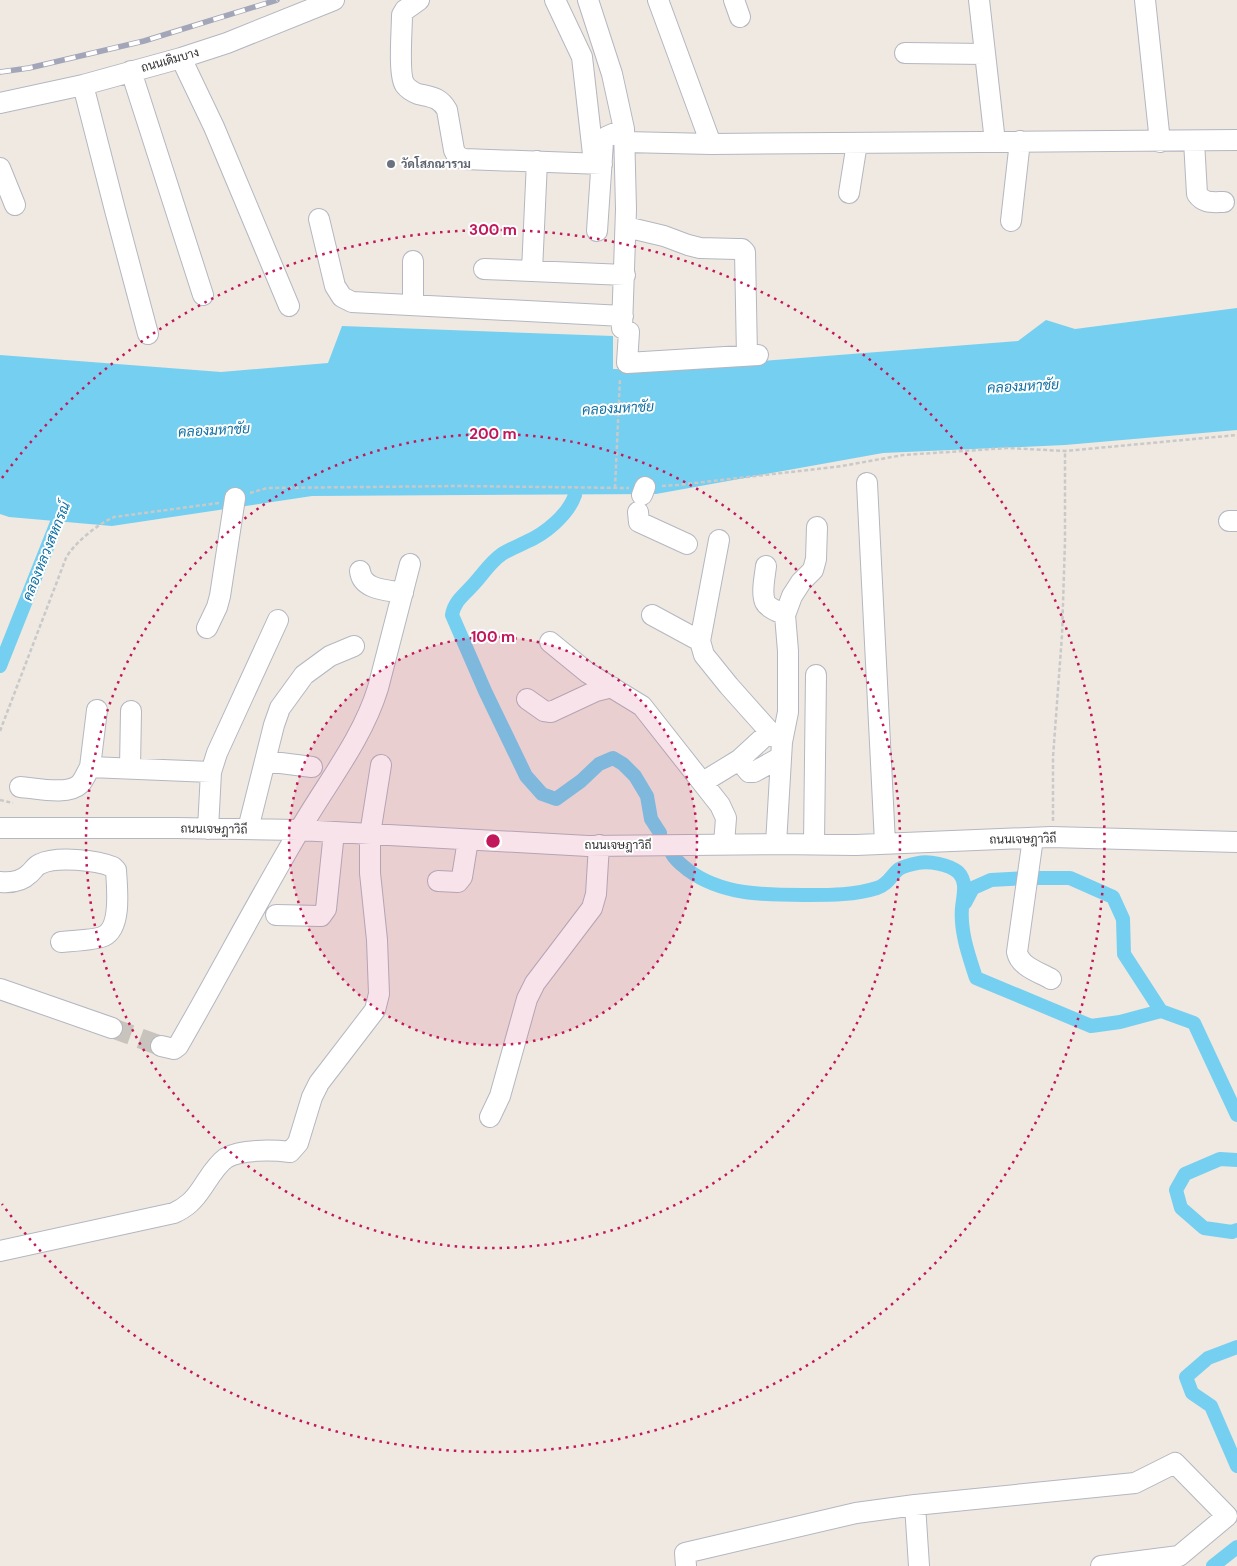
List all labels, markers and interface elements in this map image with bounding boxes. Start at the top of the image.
street label: ถนนเดิมบาง [139,44,201,76]
place label: วัดโสภณาราม [401,156,471,172]
marker: วัดโสภณาราม [385,158,397,170]
text: 300 m [469,220,517,240]
water label: คลองมหาชัย [987,375,1059,397]
water label: คลองมหาชัย [582,397,654,419]
water label: คลองมหาชัย [178,419,250,441]
text: 200 m [469,424,517,444]
water label: คลองหลวงสหกรณ์ [18,497,75,603]
text: 100 m [471,627,515,647]
street label: ถนนเจษฎาวิถี [180,820,248,838]
street label: ถนนเจษฎาวิถี [989,830,1057,848]
centre of rings [484,832,502,850]
street label: ถนนเจษฎาวิถี [584,837,652,853]

